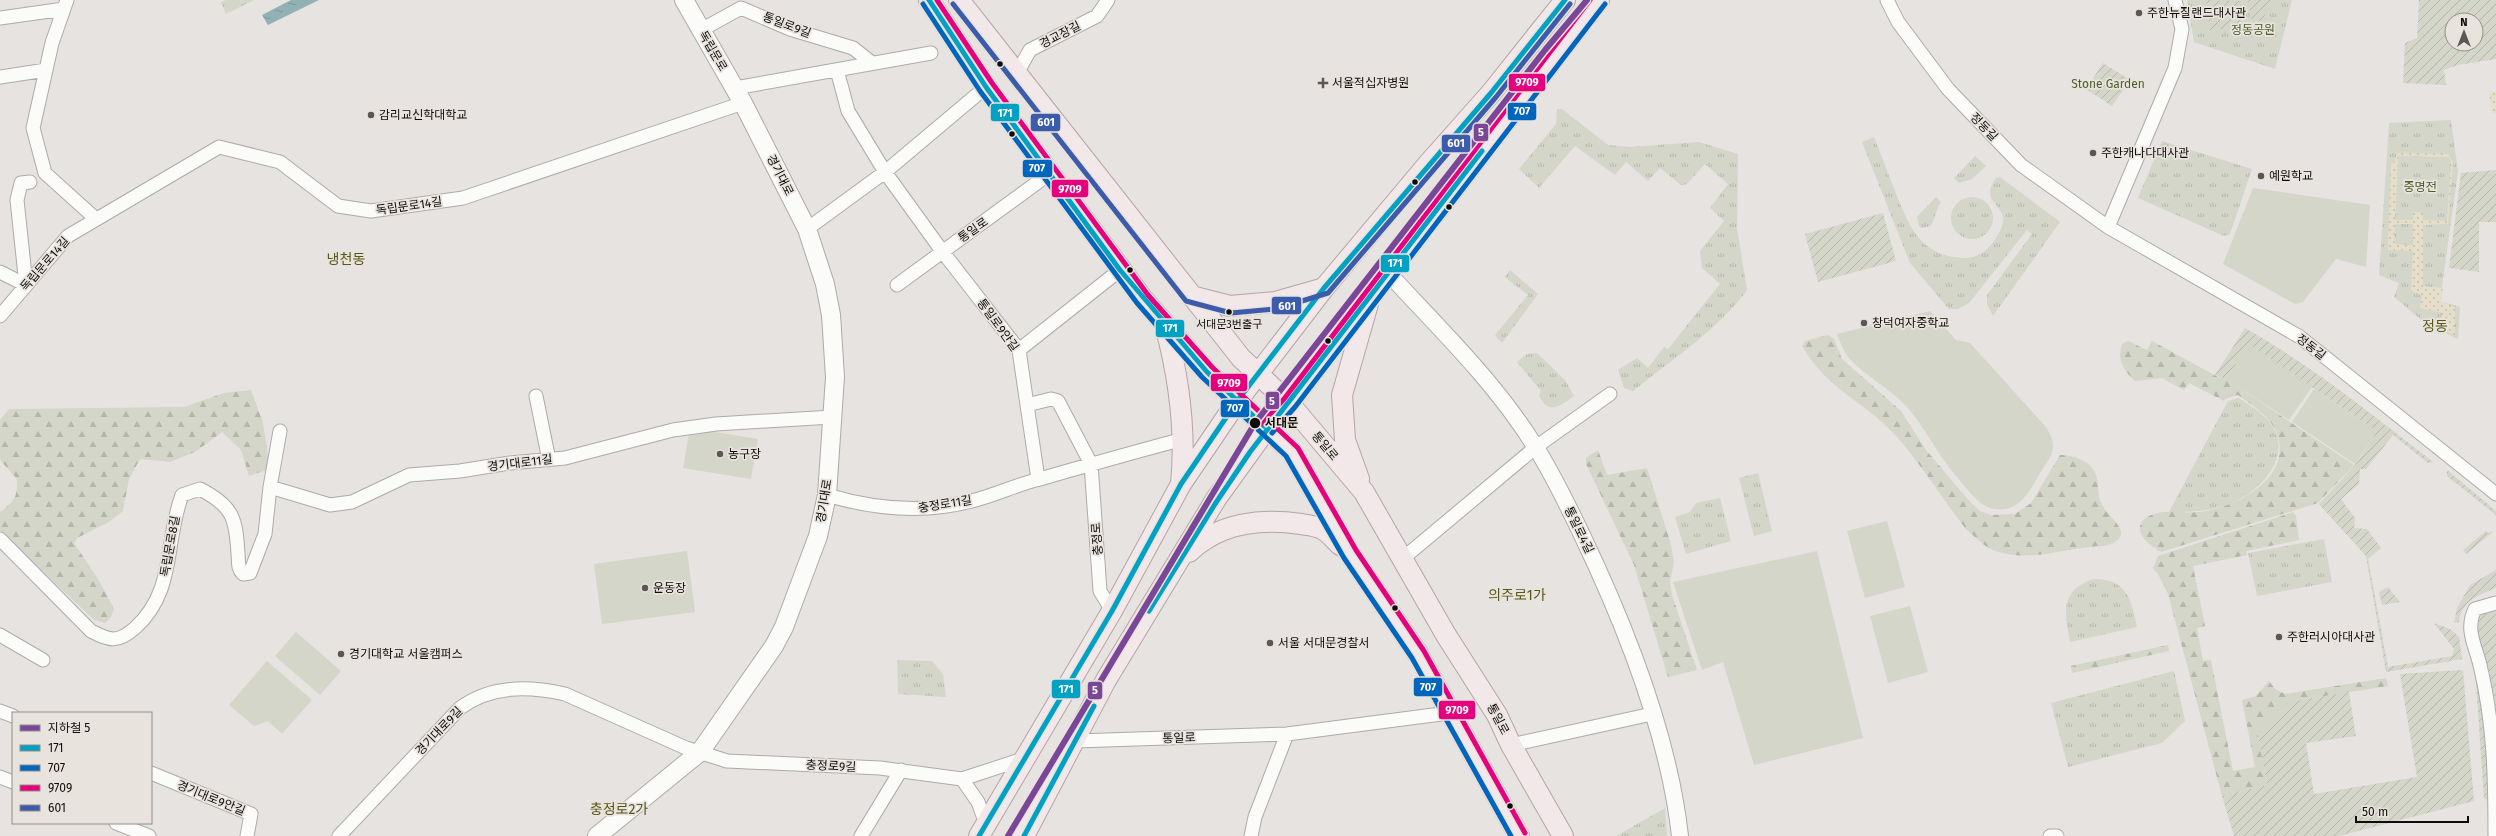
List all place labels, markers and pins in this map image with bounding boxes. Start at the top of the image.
place label: 주한뉴질랜드대사관 [2147,6,2246,20]
marker: 주한뉴질랜드대사관 [2134,8,2144,18]
unlabelled marker [995,59,1005,69]
place label: 서울적십자병원 [1332,76,1409,90]
marker: 서울적십자병원 [1317,77,1329,89]
place label: 감리교신학대학교 [379,108,467,122]
marker: 감리교신학대학교 [366,110,376,120]
unlabelled marker [1007,129,1017,139]
place label: 주한캐나다대사관 [2101,146,2189,160]
marker: 주한캐나다대사관 [2088,148,2098,158]
place label: 예원학교 [2269,169,2313,183]
marker: 예원학교 [2256,171,2266,181]
unlabelled marker [1410,177,1420,187]
unlabelled marker [1444,202,1454,212]
unlabelled marker [1125,265,1135,275]
marker: 서대문3번출구 [1224,307,1234,317]
place label: 창덕여자중학교 [1872,316,1949,330]
place label: 서대문3번출구 [1196,318,1262,331]
marker: 창덕여자중학교 [1859,318,1869,328]
unlabelled marker [1323,336,1333,346]
marker: 서대문 [1248,416,1262,430]
place label: 서대문 [1265,416,1298,430]
place label: 농구장 [728,447,761,461]
marker: 농구장 [715,449,725,459]
place label: 운동장 [653,581,686,595]
marker: 운동장 [640,583,650,593]
unlabelled marker [1390,603,1400,613]
place label: 주한러시아대사관 [2287,630,2375,644]
marker: 주한러시아대사관 [2274,632,2284,642]
place label: 서울 서대문경찰서 [1278,636,1370,650]
marker: 서울 서대문경찰서 [1265,638,1275,648]
place label: 경기대학교 서울캠퍼스 [349,647,463,661]
marker: 경기대학교 서울캠퍼스 [336,649,346,659]
unlabelled marker [1505,801,1515,811]

